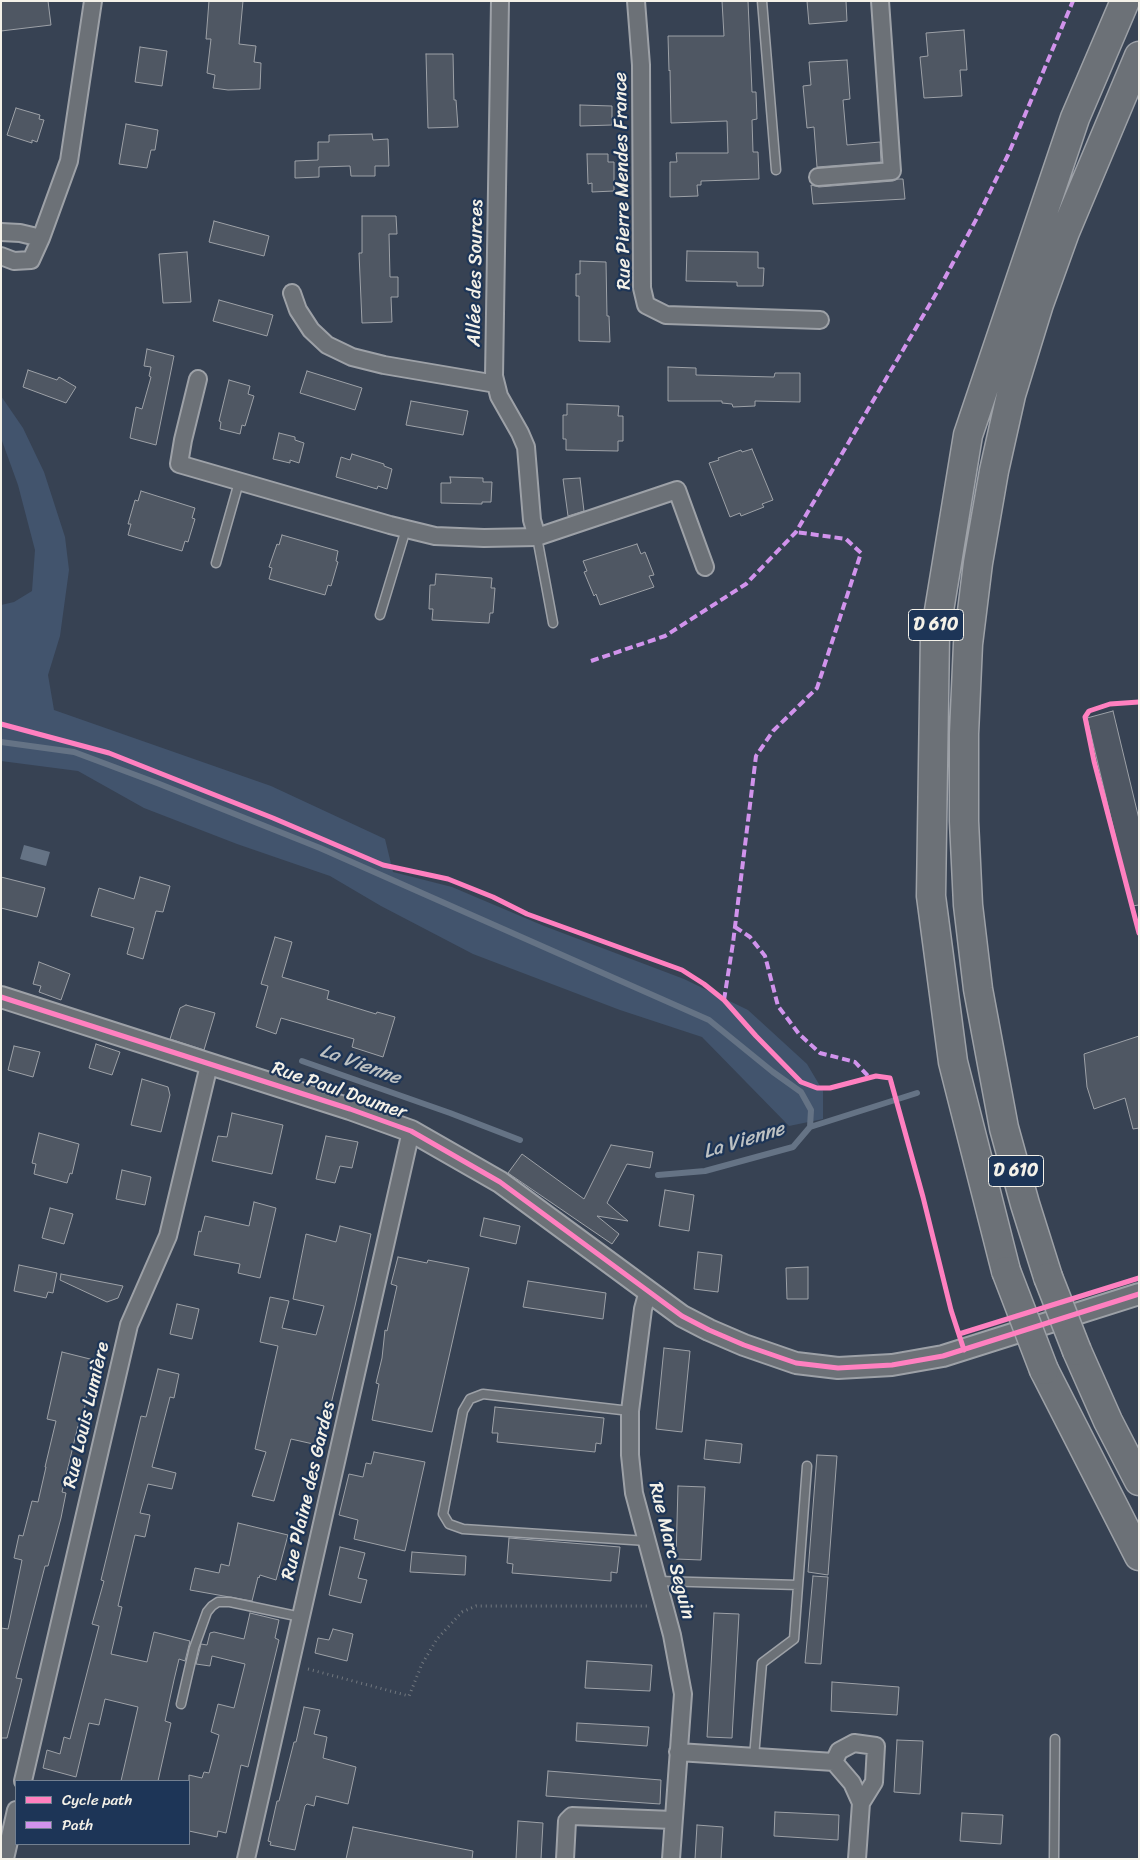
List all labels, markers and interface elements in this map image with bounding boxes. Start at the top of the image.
street label: Rue Pierre Mendes France [610,72,636,290]
street label: Allée des Sources [463,199,489,347]
road number: D 610 [908,610,964,640]
water label: La Vienne [317,1039,403,1091]
street label: Rue Paul Doumer [269,1057,409,1125]
water label: La Vienne [701,1117,787,1165]
road number: D 610 [988,1156,1044,1186]
street label: Rue Louis Lumière [59,1340,115,1490]
street label: Rue Plaine des Gardes [277,1399,341,1583]
street label: Rue Marc Seguin [643,1480,699,1622]
legend [15,1780,190,1845]
text: Cycle path [62,1787,132,1813]
text: Path [62,1812,93,1838]

